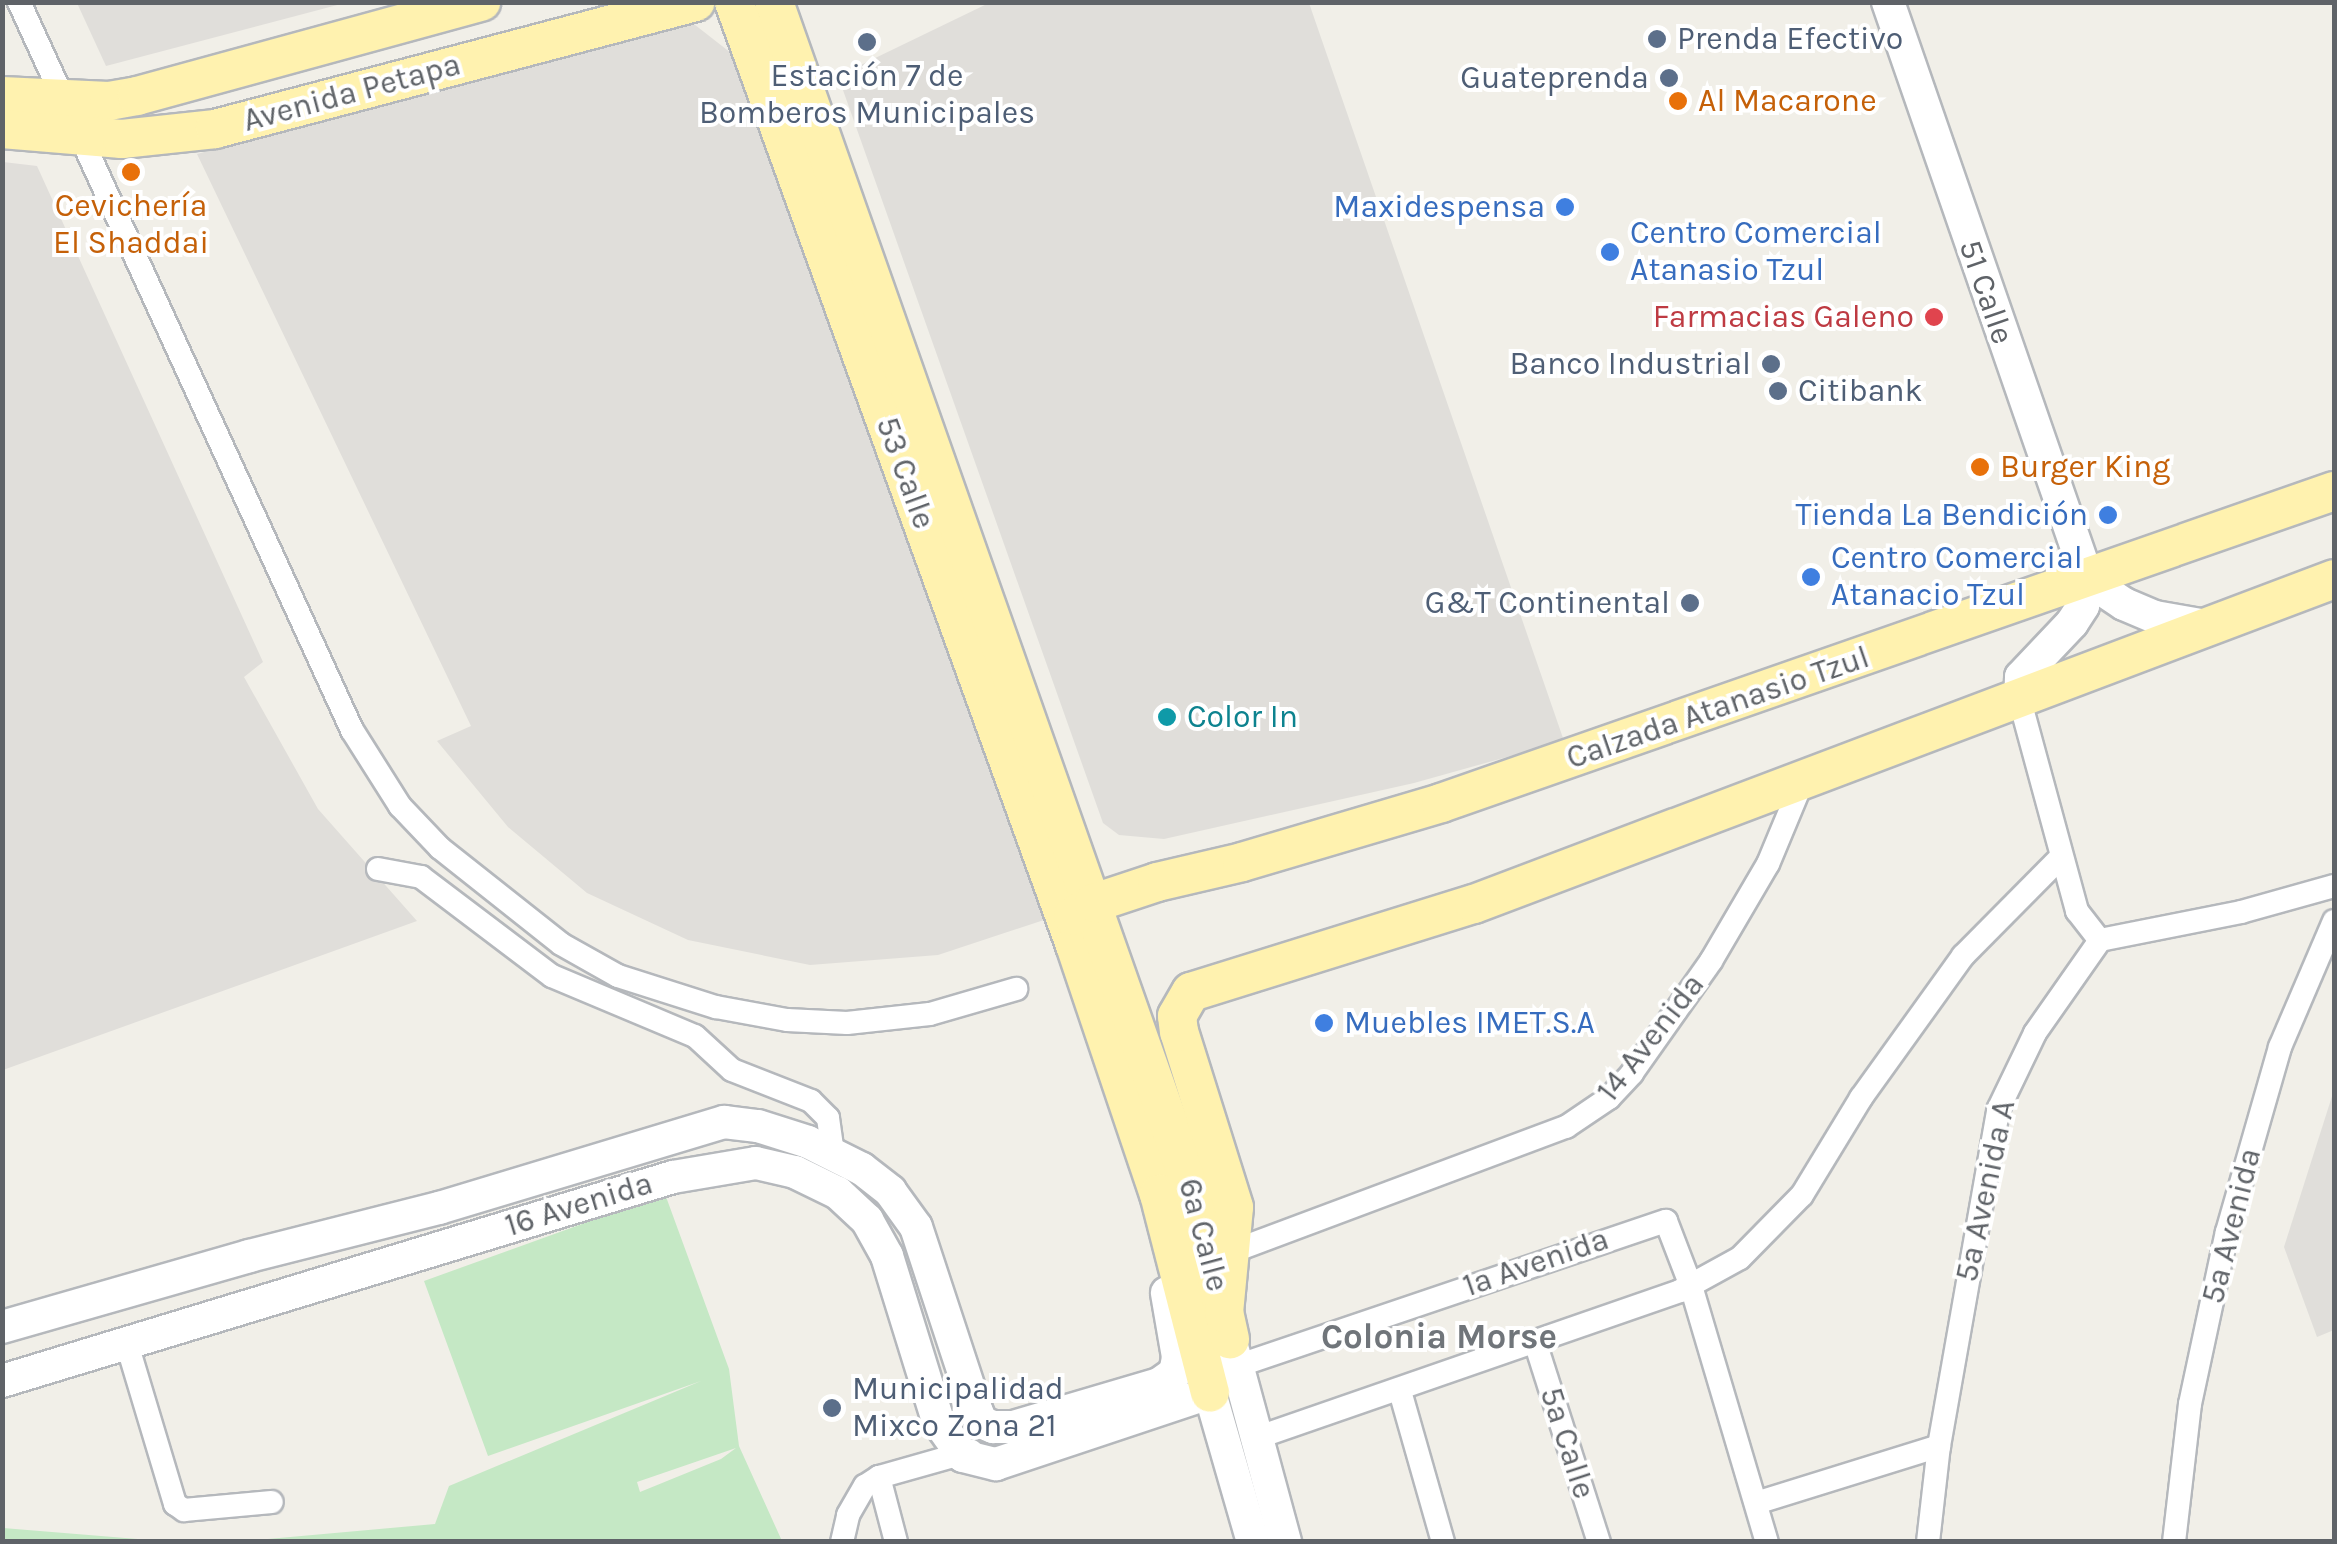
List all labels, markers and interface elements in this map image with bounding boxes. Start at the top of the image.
place label: Prenda Efectivo [1677,20,1903,58]
marker: Prenda Efectivo [1646,28,1668,50]
marker: Estación 7 de Bomberos Municipales [856,31,878,53]
street label: Avenida Petapa [239,46,465,140]
place label: Estación 7 de Bomberos Municipales [699,58,1035,133]
place label: Guateprenda [1460,59,1649,97]
marker: Guateprenda [1658,67,1680,89]
place label: Al Macarone [1698,82,1877,120]
marker: Al Macarone [1667,90,1689,112]
marker: Cevichería El Shaddai [120,161,142,183]
place label: Cevichería El Shaddai [53,188,209,263]
place label: Maxidespensa [1333,188,1545,226]
marker: Maxidespensa [1554,196,1576,218]
place label: Centro Comercial Atanasio Tzul [1630,215,1882,290]
street label: 51 Calle [1950,235,2022,349]
marker: Centro Comercial Atanasio Tzul [1599,241,1621,263]
place label: Farmacias Galeno [1653,298,1914,336]
marker: Farmacias Galeno [1923,306,1945,328]
place label: Banco Industrial [1509,345,1751,383]
marker: Banco Industrial [1760,353,1782,375]
place label: Citibank [1798,372,1923,410]
marker: Citibank [1767,380,1789,402]
street label: 53 Calle [867,412,943,534]
place label: Burger King [2000,448,2170,486]
marker: Burger King [1969,456,1991,478]
place label: Tienda La Bendición [1795,496,2088,534]
marker: Tienda La Bendición [2097,504,2119,526]
place label: Centro Comercial Atanacio Tzul [1831,540,2083,615]
marker: Centro Comercial Atanacio Tzul [1800,566,1822,588]
place label: G&T Continental [1425,584,1670,622]
marker: G&T Continental [1679,592,1701,614]
street label: Calzada Atanasio Tzul [1562,638,1874,778]
place label: Color In [1187,698,1298,736]
marker: Color In [1156,706,1178,728]
street label: 14 Avenida [1589,966,1713,1110]
place label: Muebles IMET.S.A [1344,1004,1595,1042]
marker: Muebles IMET.S.A [1313,1012,1335,1034]
street label: 5a Avenida A [1948,1097,2024,1285]
street label: 5a Avenida [2194,1144,2270,1308]
street label: 16 Avenida [501,1164,657,1246]
street label: 6a Calle [1170,1174,1236,1296]
street label: 1a Avenida [1458,1220,1614,1306]
district label: Colonia Morse [1321,1316,1557,1358]
place label: Municipalidad Mixco Zona 21 [852,1371,1064,1446]
street label: 5a Calle [1531,1382,1603,1504]
marker: Municipalidad Mixco Zona 21 [821,1397,843,1419]

